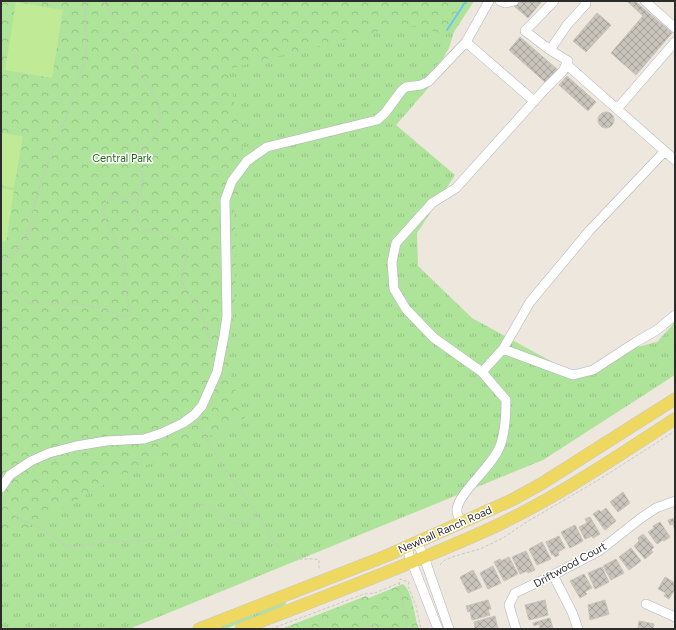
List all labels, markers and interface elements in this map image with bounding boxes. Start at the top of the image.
park label: Central Park [92,152,152,165]
street label: Newhall Ranch Road [396,504,494,556]
street label: Driftwood Court [532,540,608,590]

